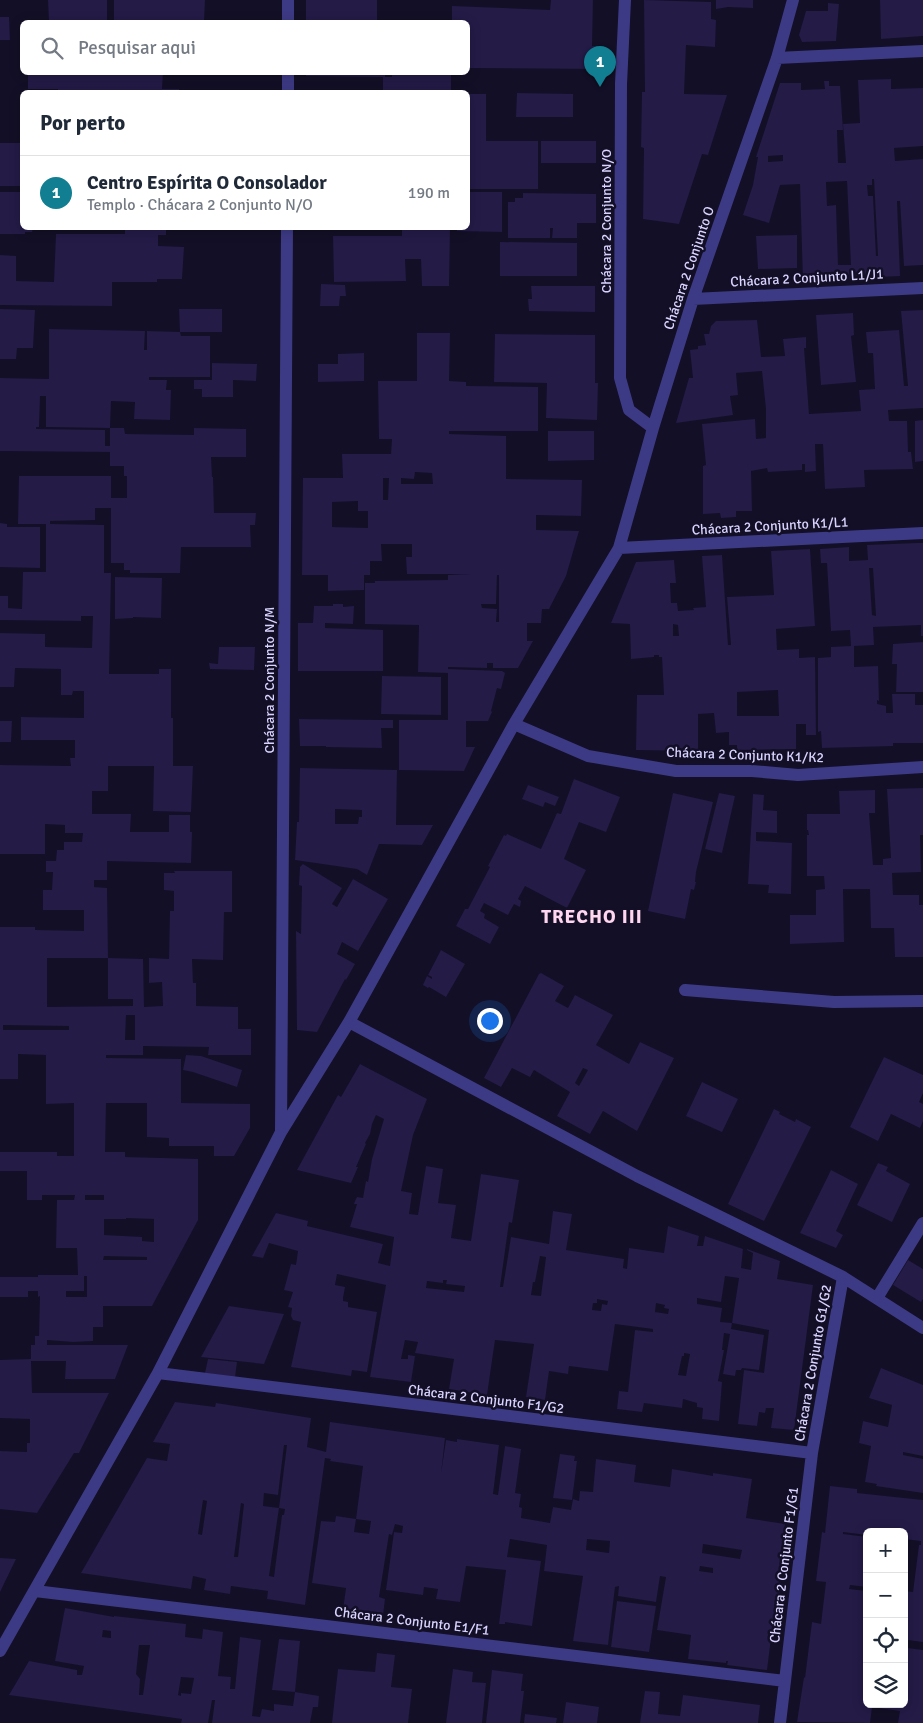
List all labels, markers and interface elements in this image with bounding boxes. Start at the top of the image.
search box [20,20,470,75]
icon: search [38,34,66,62]
text: Pesquisar aqui [78,36,196,60]
pin: 1 [584,46,616,87]
text: Por perto [40,110,125,136]
street label: Chácara 2 Conjunto N/O [598,149,615,293]
text: Centro Espírita O Consolador [87,171,327,195]
text: 1 [52,183,60,203]
text: 190 m [408,183,450,203]
text: Templo · Chácara 2 Conjunto N/O [87,195,313,215]
street label: Chácara 2 Conjunto O [660,204,718,332]
street label: Chácara 2 Conjunto L1/J1 [730,265,884,291]
street label: Chácara 2 Conjunto K1/L1 [691,513,849,539]
street label: Chácara 2 Conjunto N/M [261,607,278,753]
street label: Chácara 2 Conjunto K1/K2 [666,744,824,766]
district label: TRECHO III [541,905,643,929]
your location [477,1008,503,1034]
street label: Chácara 2 Conjunto G1/G2 [791,1283,835,1443]
street label: Chácara 2 Conjunto F1/G2 [407,1381,565,1417]
street label: Chácara 2 Conjunto F1/G1 [766,1486,802,1644]
map controls [863,1528,908,1708]
button: + [863,1528,908,1573]
button: − [863,1573,908,1618]
street label: Chácara 2 Conjunto E1/F1 [333,1603,491,1639]
button: locate [863,1618,908,1663]
button: layers [863,1663,908,1708]

